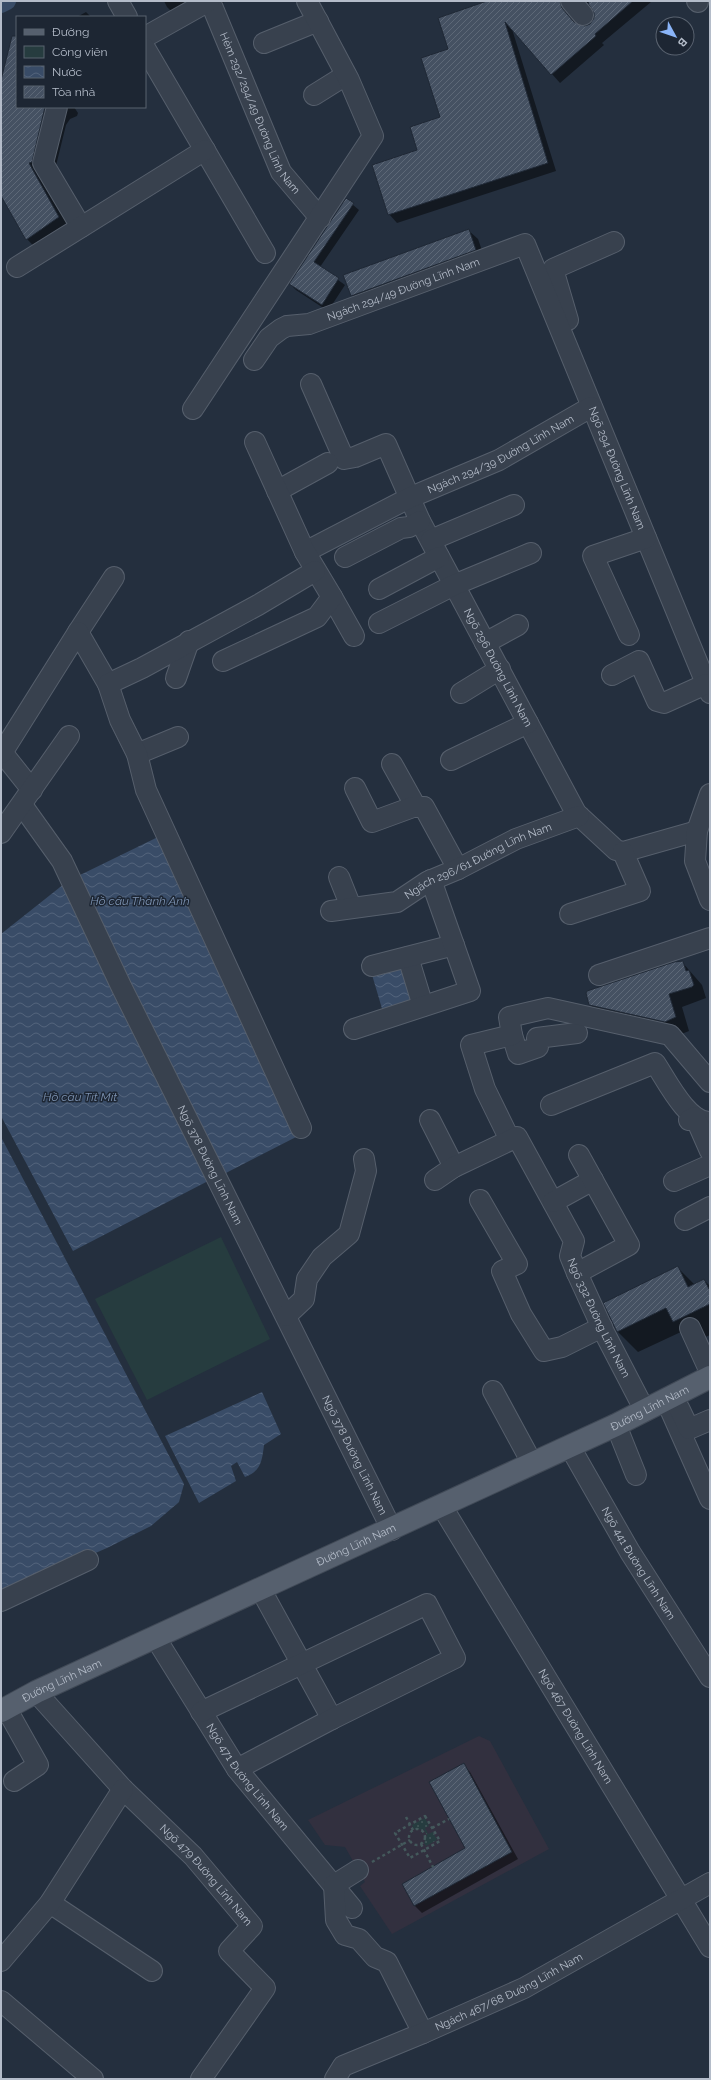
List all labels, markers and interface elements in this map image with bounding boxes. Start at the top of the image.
legend [16,16,146,108]
north arrow [655,16,695,56]
text: Đường [52,25,89,39]
street label: Hẻm 292/294/49 Đường Lĩnh Nam [217,30,303,196]
text: B [675,35,690,50]
text: Công viên [52,45,108,59]
text: Nước [52,65,83,79]
text: Tòa nhà [52,85,95,99]
street label: Ngách 294/49 Đường Lĩnh Nam [325,255,481,323]
street label: Ngõ 294 Đường Lĩnh Nam [586,405,648,531]
street label: Ngách 294/39 Đường Lĩnh Nam [426,412,576,496]
street label: Ngõ 296 Đường Lĩnh Nam [461,606,535,729]
street label: Ngách 296/61 Đường Lĩnh Nam [402,820,553,902]
water label: Hồ câu Thành Anh [90,894,190,908]
water label: Hồ câu Tít Mít [43,1090,117,1104]
street label: Ngõ 378 Đường Lĩnh Nam [175,1103,245,1227]
street label: Ngõ 332 Đường Lĩnh Nam [565,1256,633,1380]
street label: Đường Lĩnh Nam [608,1382,691,1433]
street label: Ngõ 378 Đường Lĩnh Nam [319,1393,390,1517]
street label: Ngõ 441 Đường Lĩnh Nam [599,1504,678,1622]
street label: Đường Lĩnh Nam [314,1521,398,1569]
street label: Đường Lĩnh Nam [20,1656,103,1705]
street label: Ngõ 467 Đường Lĩnh Nam [536,1666,616,1786]
street label: Ngõ 471 Đường Lĩnh Nam [204,1721,292,1833]
street label: Ngõ 479 Đường Lĩnh Nam [157,1822,255,1928]
street label: Ngách 467/68 Đường Lĩnh Nam [433,1950,585,2033]

